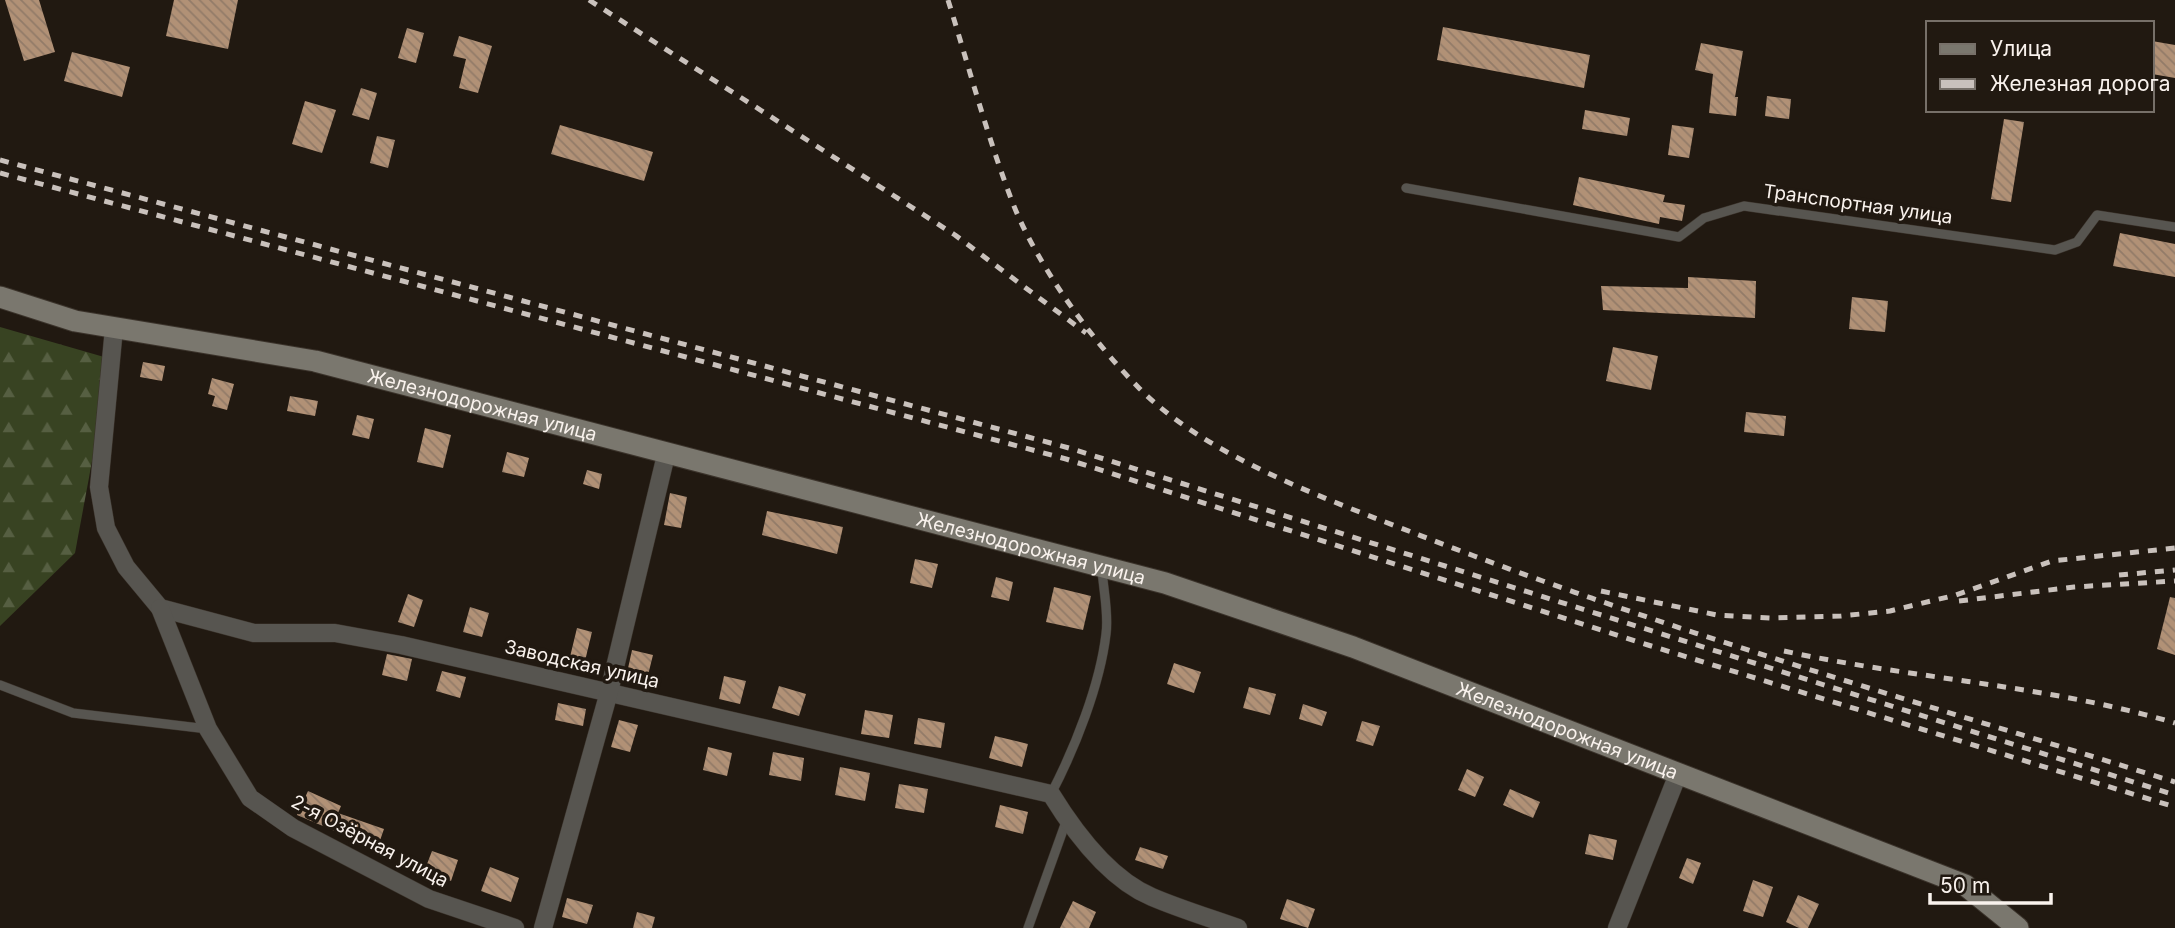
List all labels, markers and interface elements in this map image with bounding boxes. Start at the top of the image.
legend [1926,21,2154,112]
text: Улица [1990,36,2052,61]
text: Железная дорога [1990,71,2170,96]
street label: Транспортная улица [1762,179,1954,229]
street label: Железнодорожная улица [365,364,599,446]
street label: Железнодорожная улица [914,507,1148,589]
street label: Заводская улица [502,635,662,693]
street label: Железнодорожная улица [1453,677,1681,784]
street label: 2-я Озёрная улица [288,790,452,892]
scale bar [1930,862,2051,906]
text: 50 m [1940,873,1990,898]

